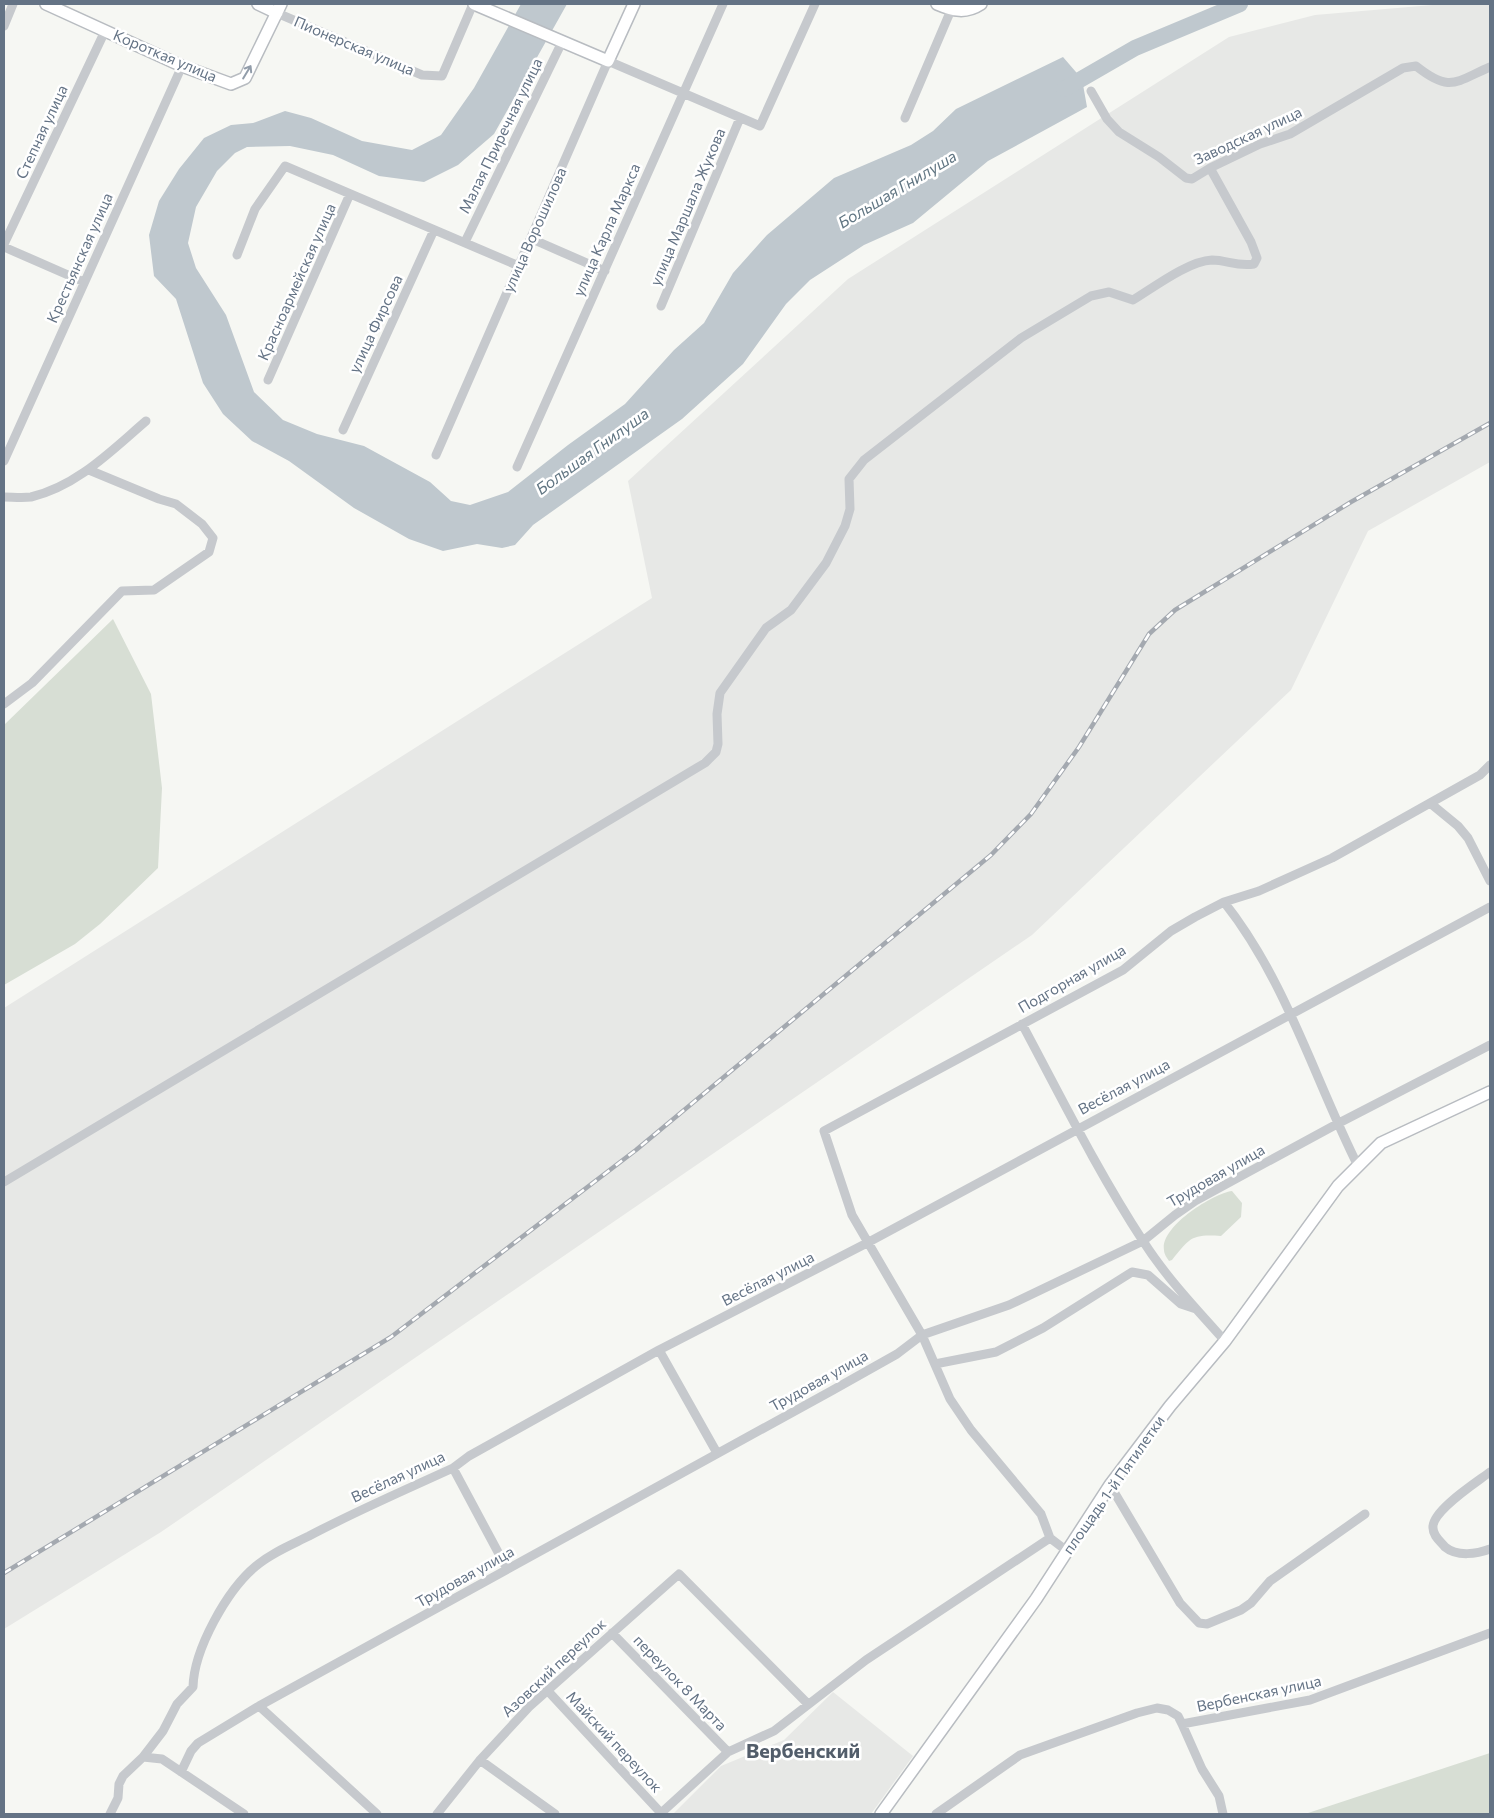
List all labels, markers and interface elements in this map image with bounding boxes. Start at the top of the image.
street label: Пионерская улица [292,12,417,79]
street label: Короткая улица [111,25,220,85]
street label: Малая Приречная улица [455,55,546,216]
one-way arrow [242,65,253,79]
street label: Степная улица [11,82,71,181]
street label: Заводская улица [1191,102,1304,168]
street label: улица Маршала Жукова [646,125,728,288]
water label: Большая Гнилуша [834,146,960,232]
street label: улица Карла Маркса [569,160,643,299]
street label: улица Ворошилова [498,164,570,295]
street label: Крестьянская улица [42,190,116,325]
street label: Красноармейская улица [253,200,339,363]
street label: улица Фирсова [344,272,406,376]
water label: Большая Гнилуша [531,403,652,498]
street label: Подгорная улица [1015,940,1128,1016]
street label: Весёлая улица [1075,1054,1172,1118]
street label: Трудовая улица [1164,1140,1267,1210]
street label: Весёлая улица [718,1247,817,1309]
street label: Трудовая улица [766,1346,871,1415]
street label: площадь 1-й Пятилетки [1058,1412,1168,1557]
street label: Весёлая улица [348,1447,447,1506]
street label: Трудовая улица [412,1542,517,1611]
street label: Азовский переулок [497,1614,609,1720]
street label: переулок 8 Марта [630,1631,731,1734]
street label: Вербенская улица [1195,1671,1323,1715]
street label: Майский переулок [563,1687,666,1796]
district label: Вербенский [746,1738,860,1762]

